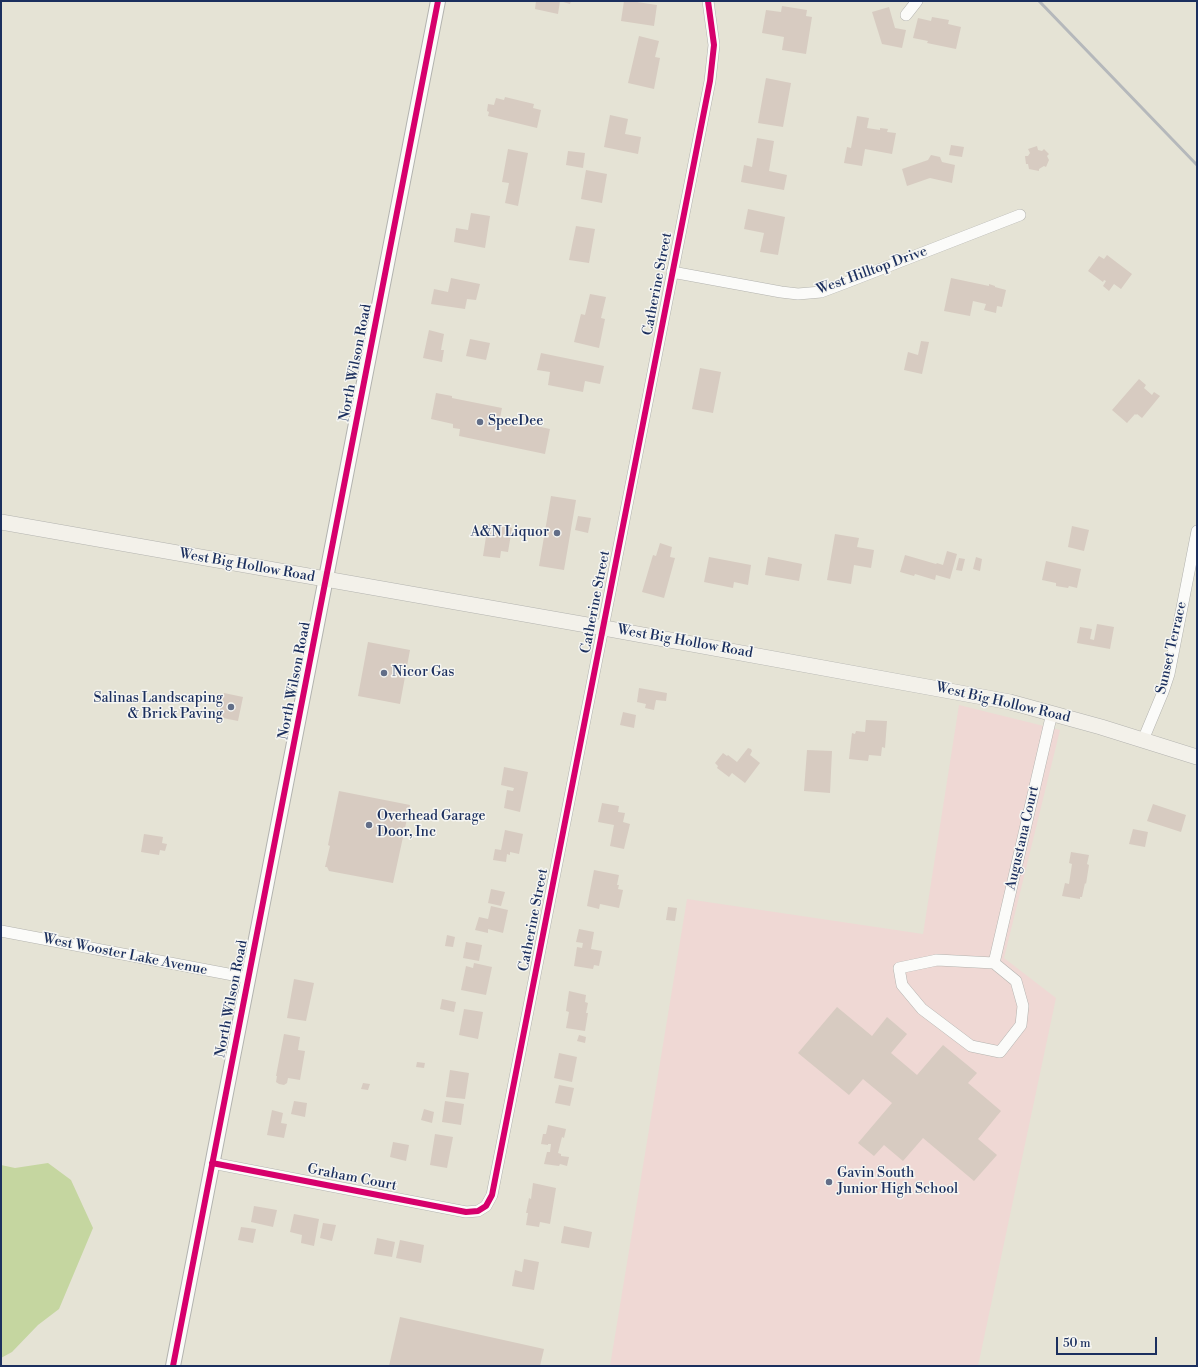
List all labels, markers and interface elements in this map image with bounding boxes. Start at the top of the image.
street label: Catherine Street [640,231,676,337]
street label: West Hilltop Drive [814,243,930,299]
street label: North Wilson Road [336,303,376,423]
place label: SpeeDee [488,414,543,430]
marker: SpeeDee [475,417,485,427]
place label: A&N Liquor [470,525,549,541]
marker: A&N Liquor [552,528,562,538]
street label: West Big Hollow Road [178,546,316,586]
street label: Catherine Street [578,549,614,655]
street label: Sunset Terrace [1153,600,1191,696]
street label: North Wilson Road [275,621,315,741]
street label: West Big Hollow Road [616,622,754,662]
place label: Nicor Gas [392,665,454,681]
marker: Nicor Gas [379,668,389,678]
street label: West Big Hollow Road [934,679,1072,727]
place label: Salinas Landscaping & Brick Paving [93,691,223,724]
marker: Salinas Landscaping & Brick Paving [226,702,236,712]
street label: Augustana Court [1003,784,1043,892]
place label: Overhead Garage Door, Inc [377,809,486,842]
marker: Overhead Garage Door, Inc [364,820,374,830]
street label: Catherine Street [516,867,552,973]
street label: West Wooster Lake Avenue [41,931,209,979]
street label: North Wilson Road [212,939,252,1059]
street label: Graham Court [306,1161,398,1195]
place label: Gavin South Junior High School [837,1166,958,1198]
marker: Gavin South Junior High School [824,1177,834,1187]
scale bar [1058,1329,1159,1355]
text: 50 m [1063,1336,1091,1351]

